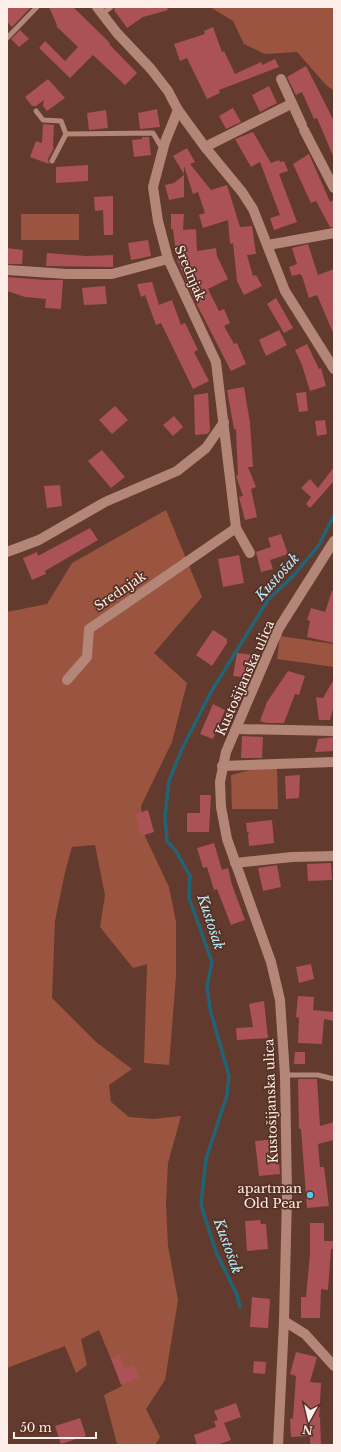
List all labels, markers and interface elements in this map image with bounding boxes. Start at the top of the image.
street label: Srednjak [171,243,209,303]
water label: Kustošak [250,550,303,605]
street label: Srednjak [91,568,149,614]
street label: Kustošijanska ulica [212,617,278,738]
water label: Kustošak [193,891,228,952]
street label: Kustošijanska ulica [260,1038,282,1164]
place label: apartman Old Pear [238,1180,303,1212]
marker: apartman Old Pear [305,1190,315,1200]
water label: Kustošak [209,1215,246,1276]
north arrow [289,1400,329,1440]
scale bar [14,1414,96,1440]
text: 50 m [20,1420,52,1435]
text: N [301,1422,314,1438]

